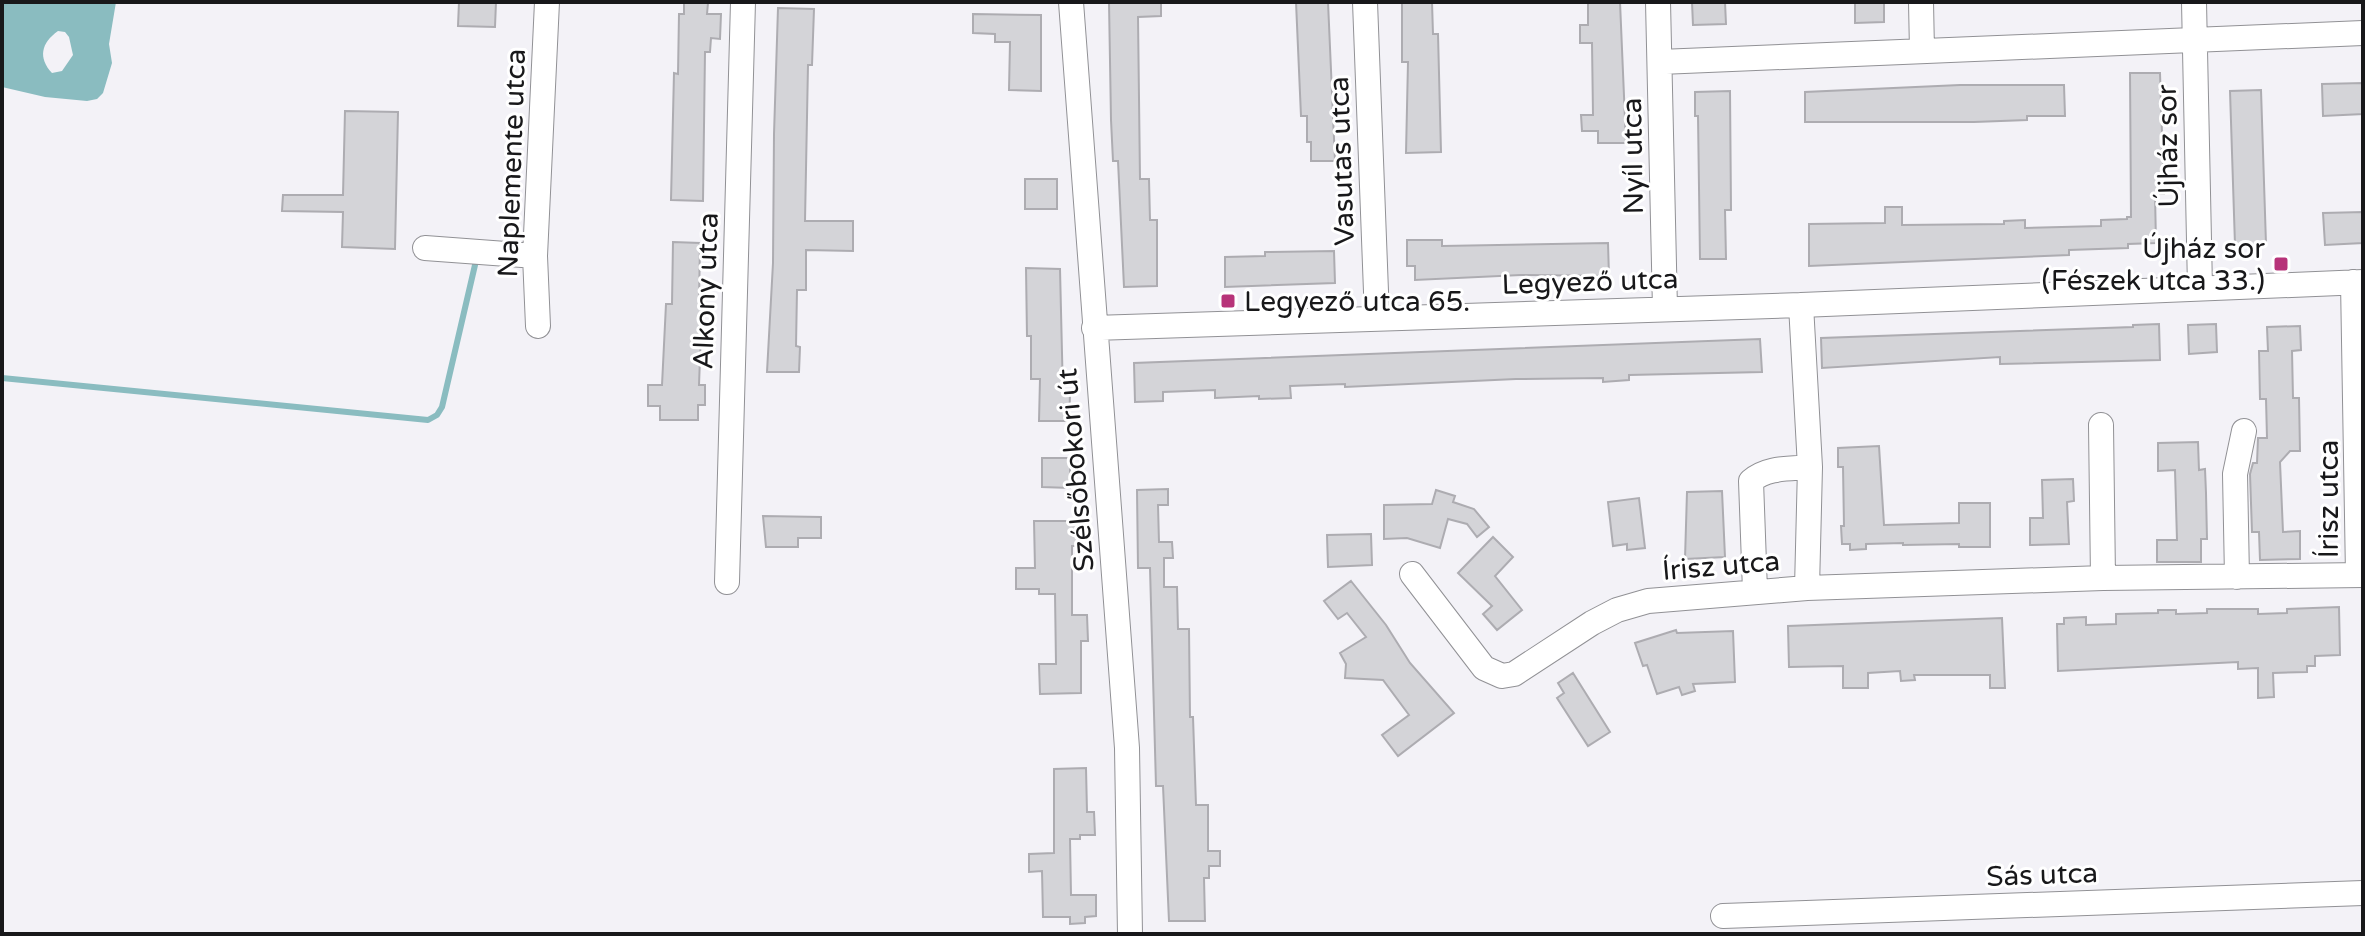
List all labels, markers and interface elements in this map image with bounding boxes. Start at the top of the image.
street label: Naplemente utca [491,48,533,278]
street label: Vasutas utca [1322,76,1362,246]
street label: Újház sor [2150,84,2186,208]
street label: Nyíl utca [1615,97,1651,215]
street label: Alkony utca [686,212,726,370]
place label: Újház sor (Fészek utca 33.) [2042,232,2265,298]
marker: Újház sor (Fészek utca 33.) [2272,255,2290,273]
street label: Legyező utca [1501,262,1679,302]
place label: Legyező utca 65. [1244,285,1470,319]
marker: Legyező utca 65. [1219,292,1237,310]
street label: Szélsőbokori út [1050,367,1102,573]
street label: Írisz utca [2312,440,2346,558]
street label: Írisz utca [1661,544,1781,588]
street label: Sás utca [1986,856,2099,894]

